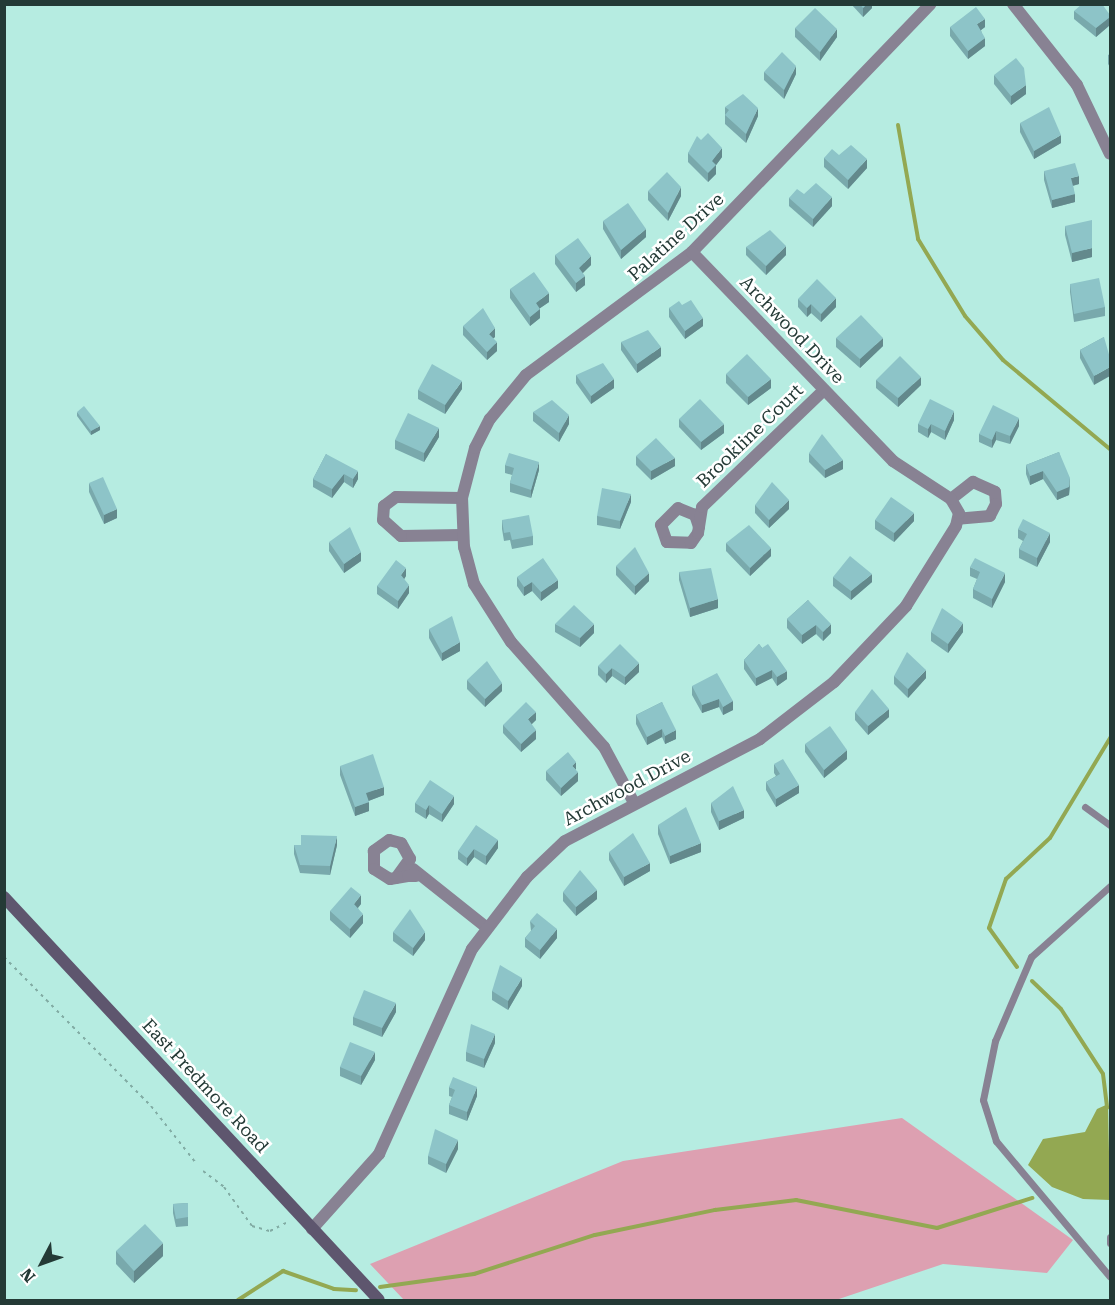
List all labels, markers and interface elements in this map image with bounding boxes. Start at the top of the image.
street label: Palatine Drive [624,188,728,286]
street label: Archwood Drive [735,272,849,388]
street label: Brookline Court [692,380,808,492]
street label: Archwood Drive [560,745,694,831]
street label: East Predmore Road [137,1015,273,1157]
north arrow [12,1233,72,1293]
text: N [17,1264,39,1286]

